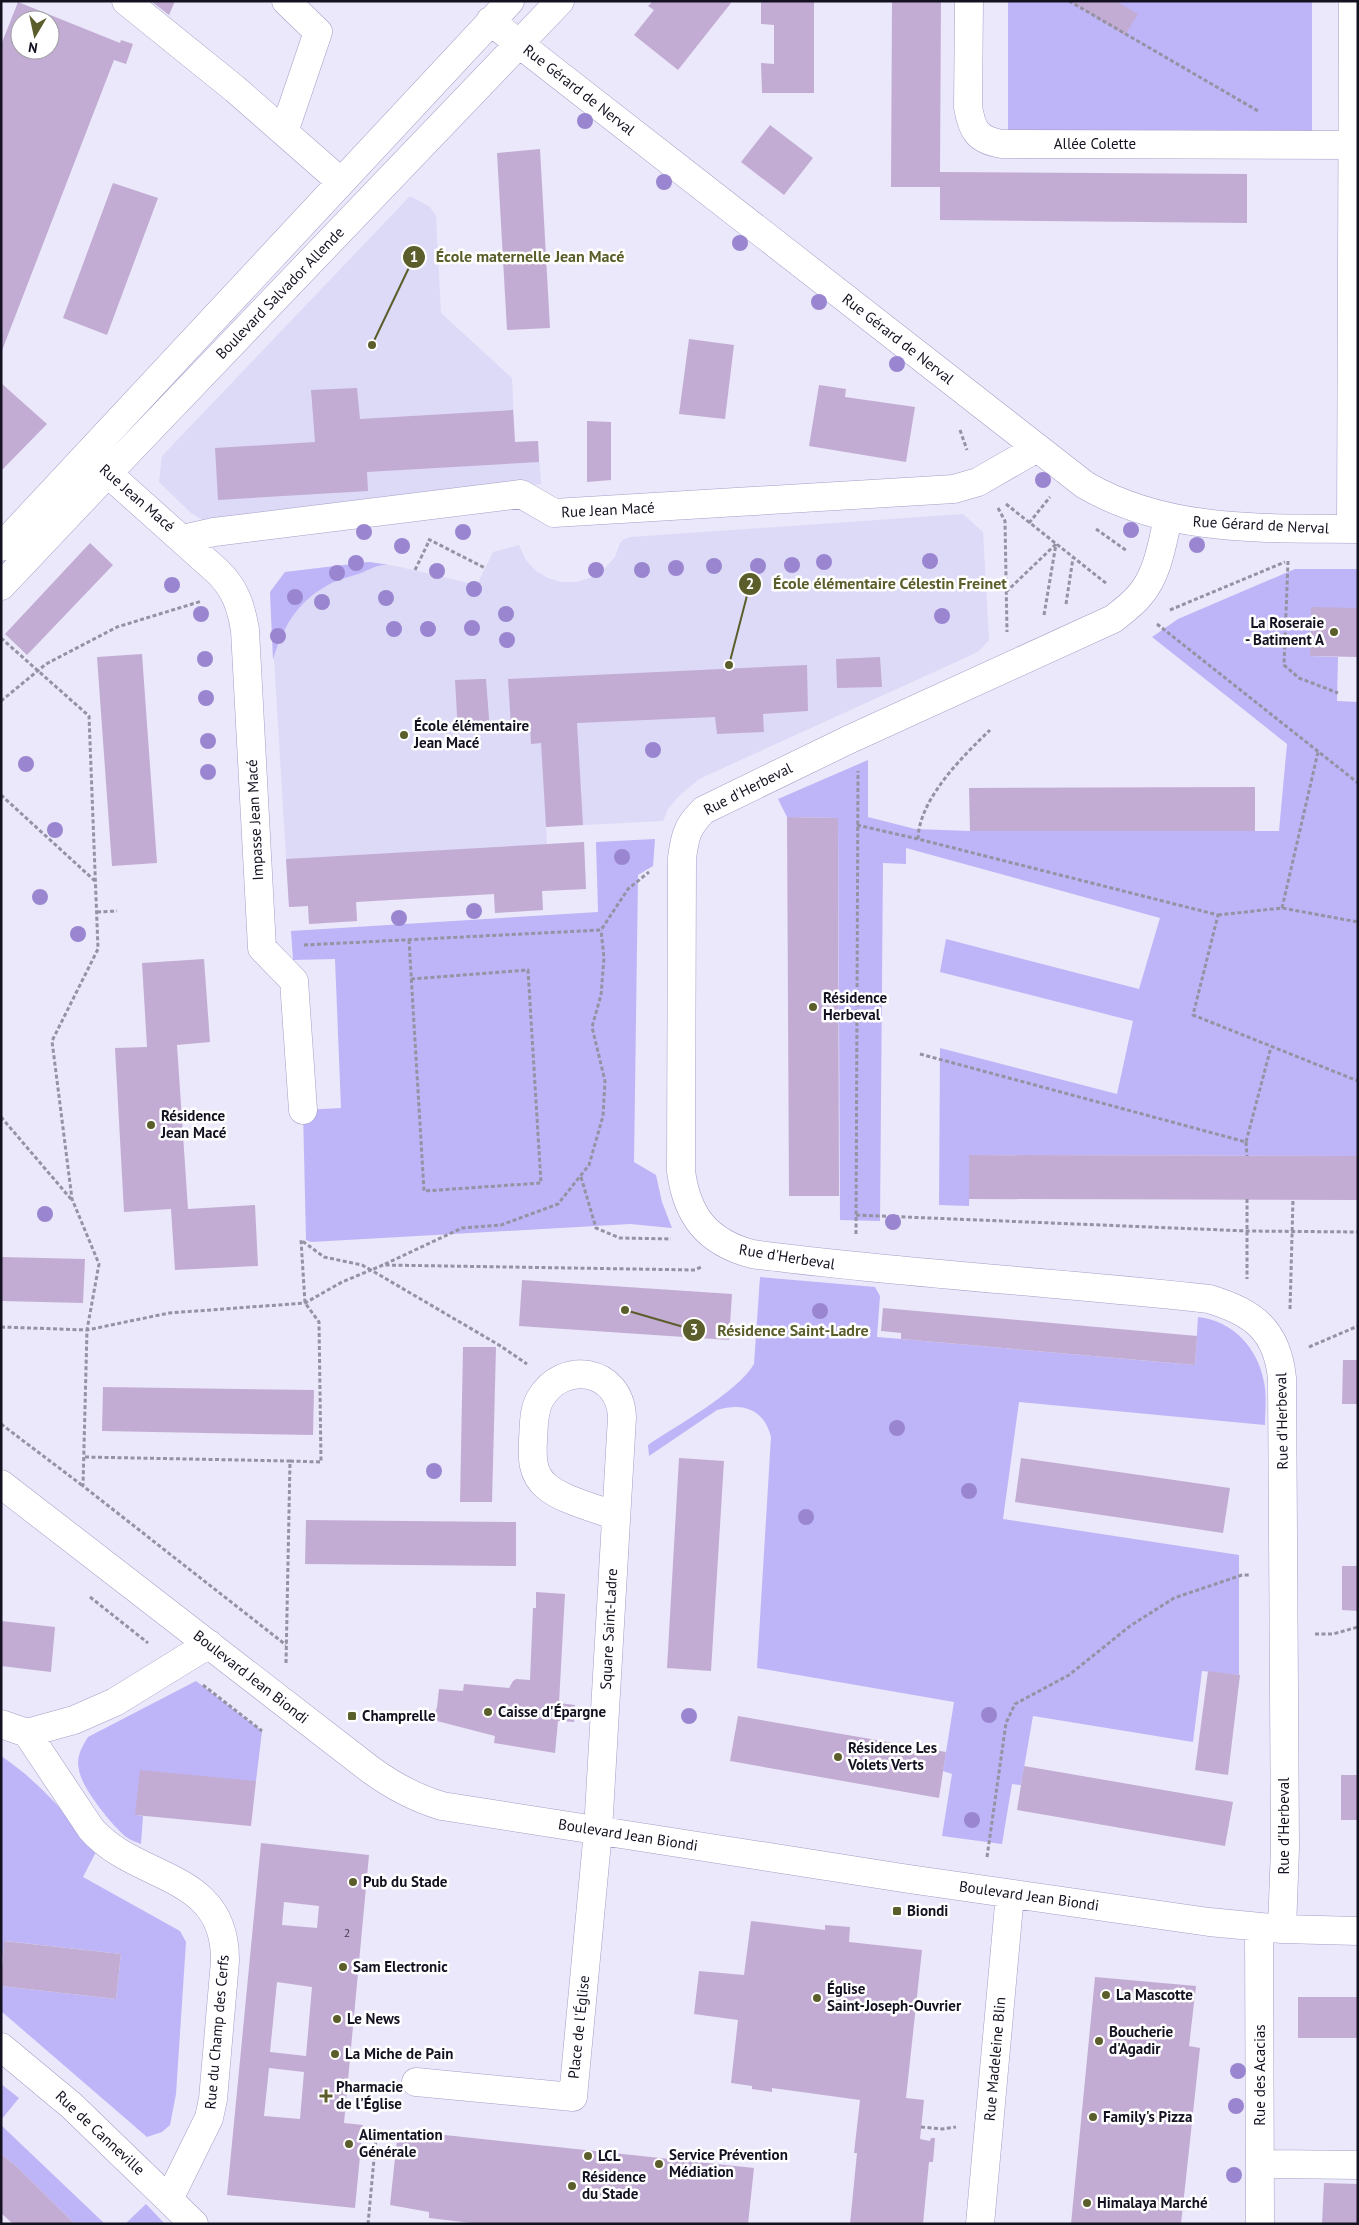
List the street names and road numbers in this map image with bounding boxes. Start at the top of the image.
street label: Rue Gérard de Nerval [520,40,639,140]
street label: Allée Colette [1054,134,1136,153]
street label: Boulevard Salvador Allende [211,223,348,363]
street label: Rue Gérard de Nerval [839,289,958,389]
street label: Rue Jean Macé [96,460,179,535]
street label: Rue Jean Macé [561,498,655,521]
street label: Rue Gérard de Nerval [1192,511,1330,538]
street label: Rue d'Herbeval [700,758,796,819]
street label: Impasse Jean Macé [242,759,267,881]
street label: Rue d'Herbeval [738,1240,837,1274]
street label: Rue d'Herbeval [1271,1372,1292,1470]
street label: Square Saint-Ladre [596,1568,621,1690]
street label: Boulevard Jean Biondi [190,1626,313,1728]
street label: Rue d'Herbeval [1274,1777,1293,1875]
street label: Boulevard Jean Biondi [557,1814,699,1855]
street label: Boulevard Jean Biondi [958,1876,1100,1915]
street label: Rue du Champ des Cerfs [200,1954,233,2110]
street label: Place de l'Église [564,1974,593,2080]
street label: Rue Madeleine Blin [980,1996,1009,2122]
street label: Rue des Acacias [1250,2024,1269,2126]
street label: Rue de Canneville [52,2086,149,2179]

